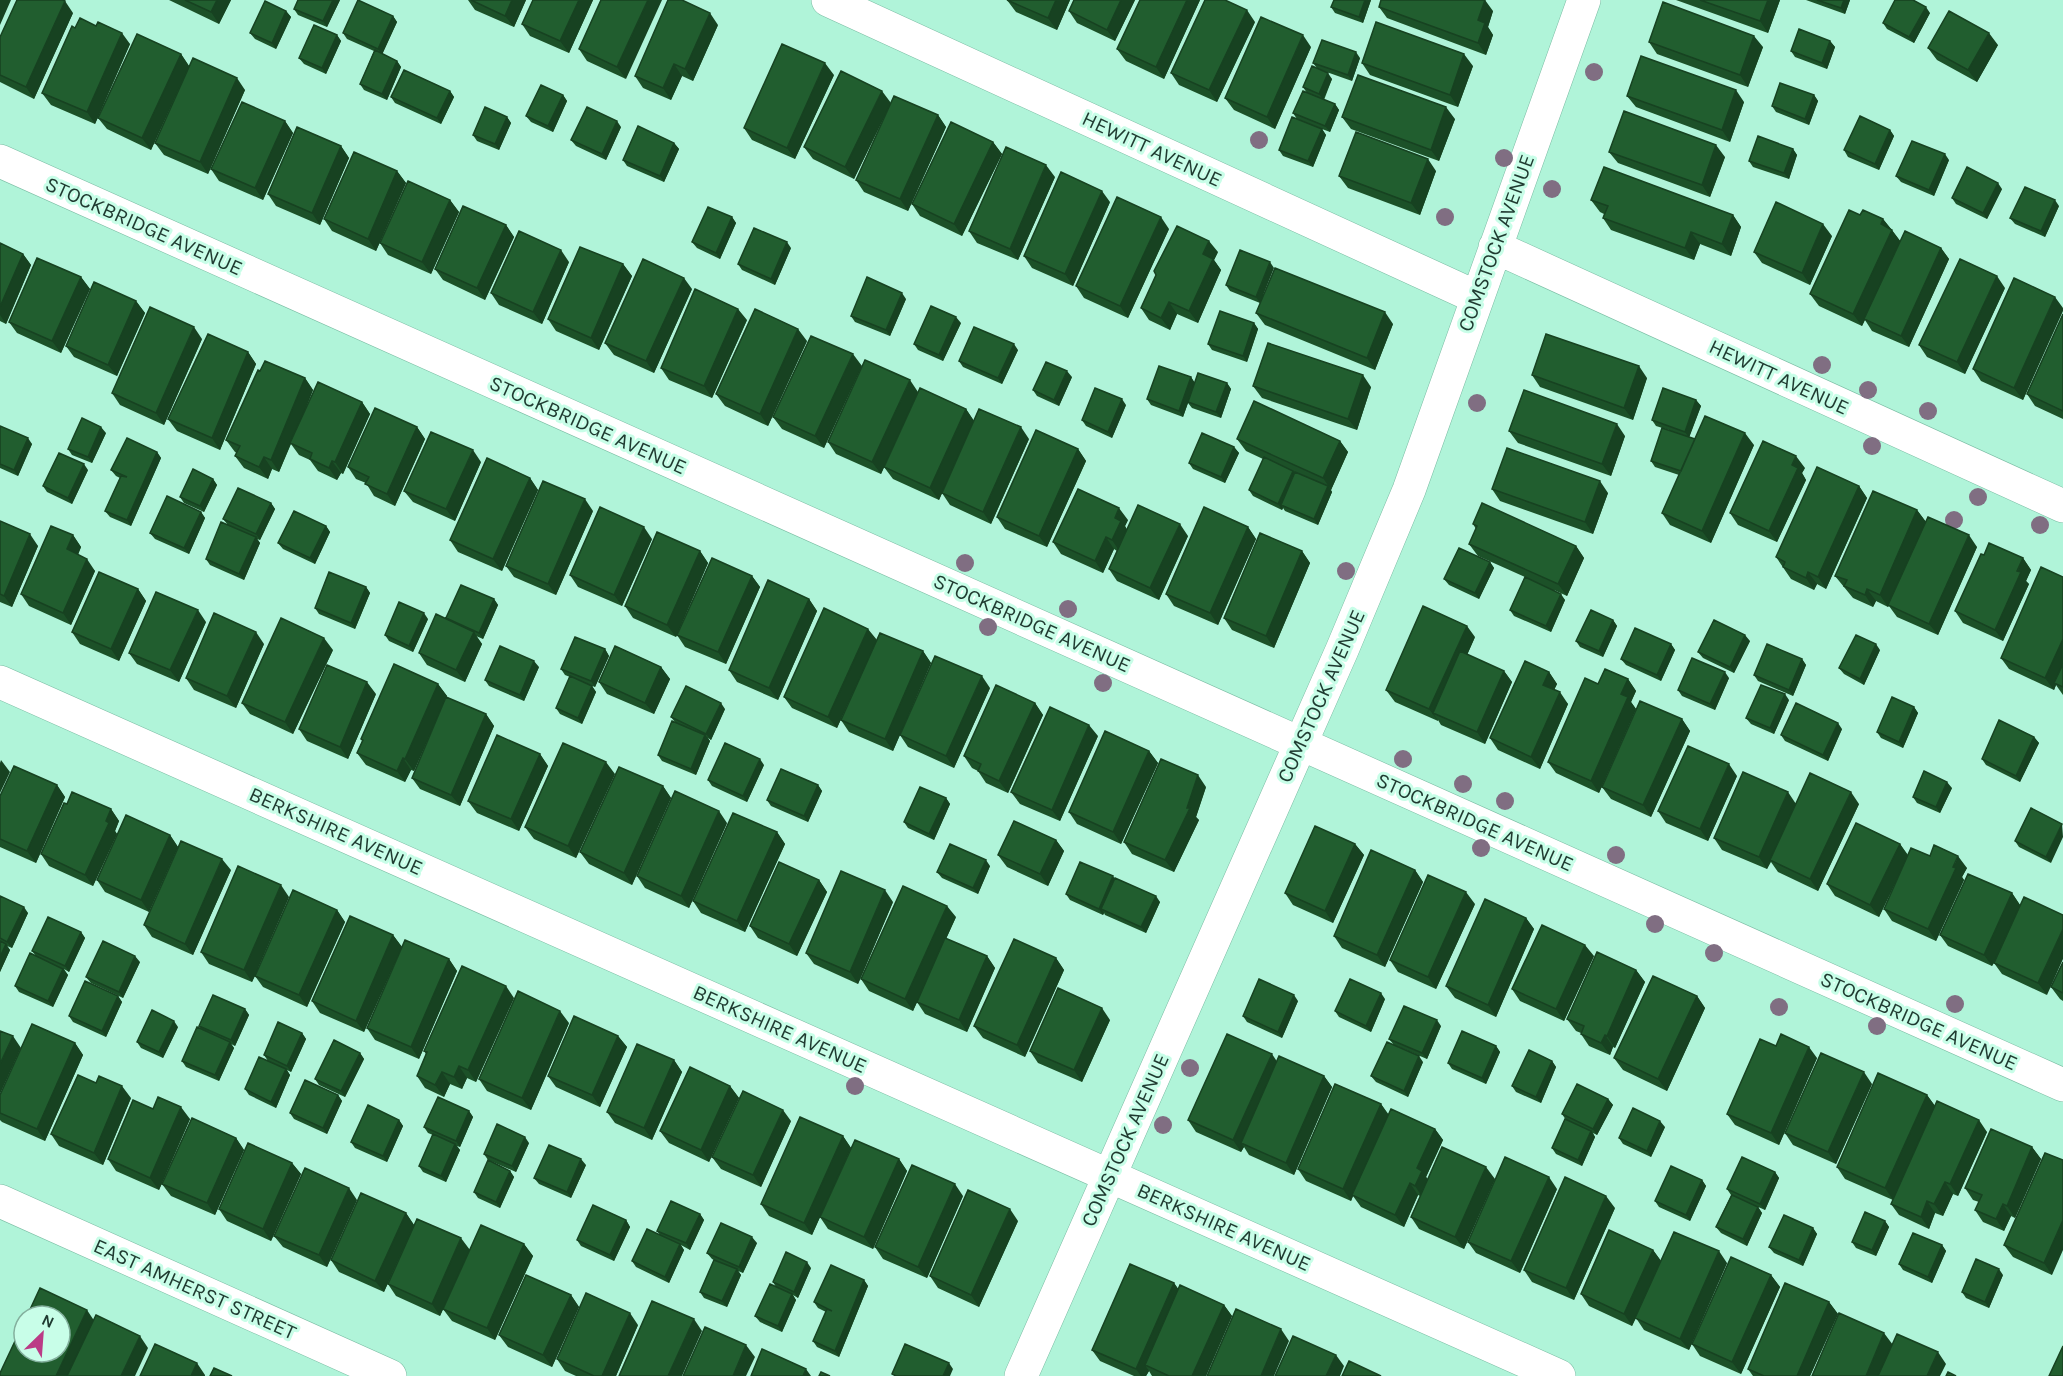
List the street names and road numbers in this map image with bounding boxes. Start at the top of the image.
street label: HEWITT AVENUE [1078,106,1226,192]
street label: COMSTOCK AVENUE [1453,151,1539,335]
street label: STOCKBRIDGE AVENUE [42,172,246,280]
street label: HEWITT AVENUE [1705,334,1853,420]
street label: STOCKBRIDGE AVENUE [486,371,690,479]
street label: STOCKBRIDGE AVENUE [930,569,1134,677]
street label: COMSTOCK AVENUE [1272,606,1370,786]
street label: STOCKBRIDGE AVENUE [1373,768,1577,876]
street label: BERKSHIRE AVENUE [245,782,427,880]
street label: STOCKBRIDGE AVENUE [1817,967,2021,1075]
street label: BERKSHIRE AVENUE [689,980,871,1078]
street label: COMSTOCK AVENUE [1076,1050,1174,1230]
street label: BERKSHIRE AVENUE [1133,1178,1315,1276]
street label: EAST AMHERST STREET [90,1233,300,1345]

